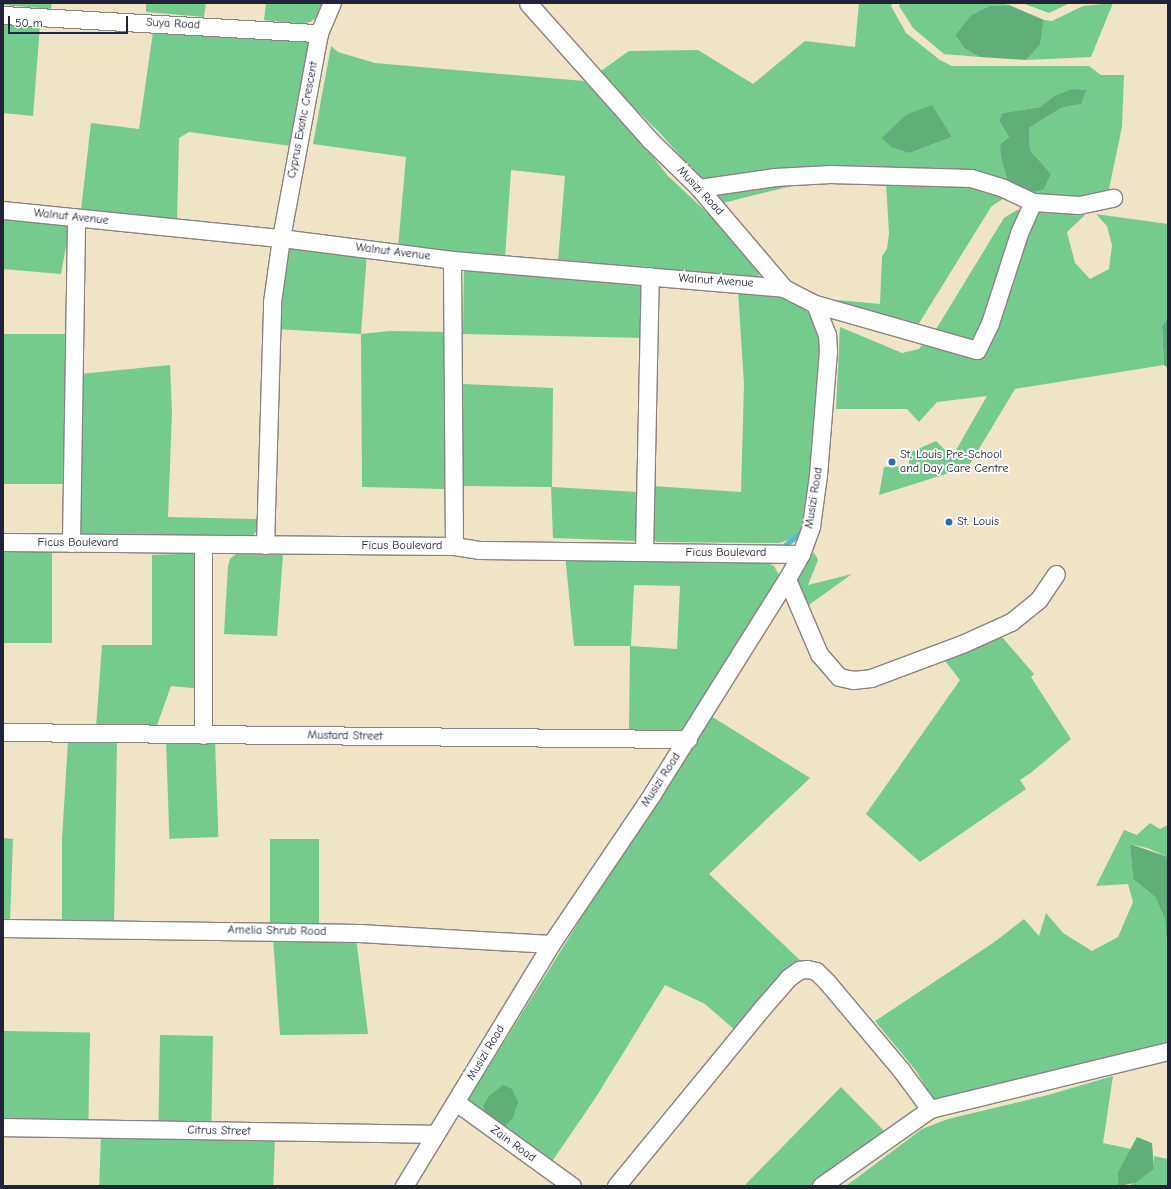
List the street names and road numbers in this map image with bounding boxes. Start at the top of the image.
street label: Suya Road [146,15,200,33]
street label: Cyprus Exotic Crescent [285,60,321,180]
street label: Musizi Road [674,164,726,218]
street label: Walnut Avenue [33,206,109,228]
street label: Walnut Avenue [355,240,431,264]
street label: Walnut Avenue [678,271,754,291]
street label: Musizi Road [802,466,826,530]
street label: Ficus Boulevard [38,536,118,550]
street label: Ficus Boulevard [362,539,442,553]
street label: Ficus Boulevard [686,546,766,560]
street label: Mustard Street [307,728,383,744]
street label: Musizi Road [638,750,684,810]
street label: Amelia Shrub Road [228,923,326,939]
street label: Musizi Road [464,1023,508,1083]
street label: Citrus Street [187,1123,251,1139]
street label: Zain Road [488,1123,538,1165]

